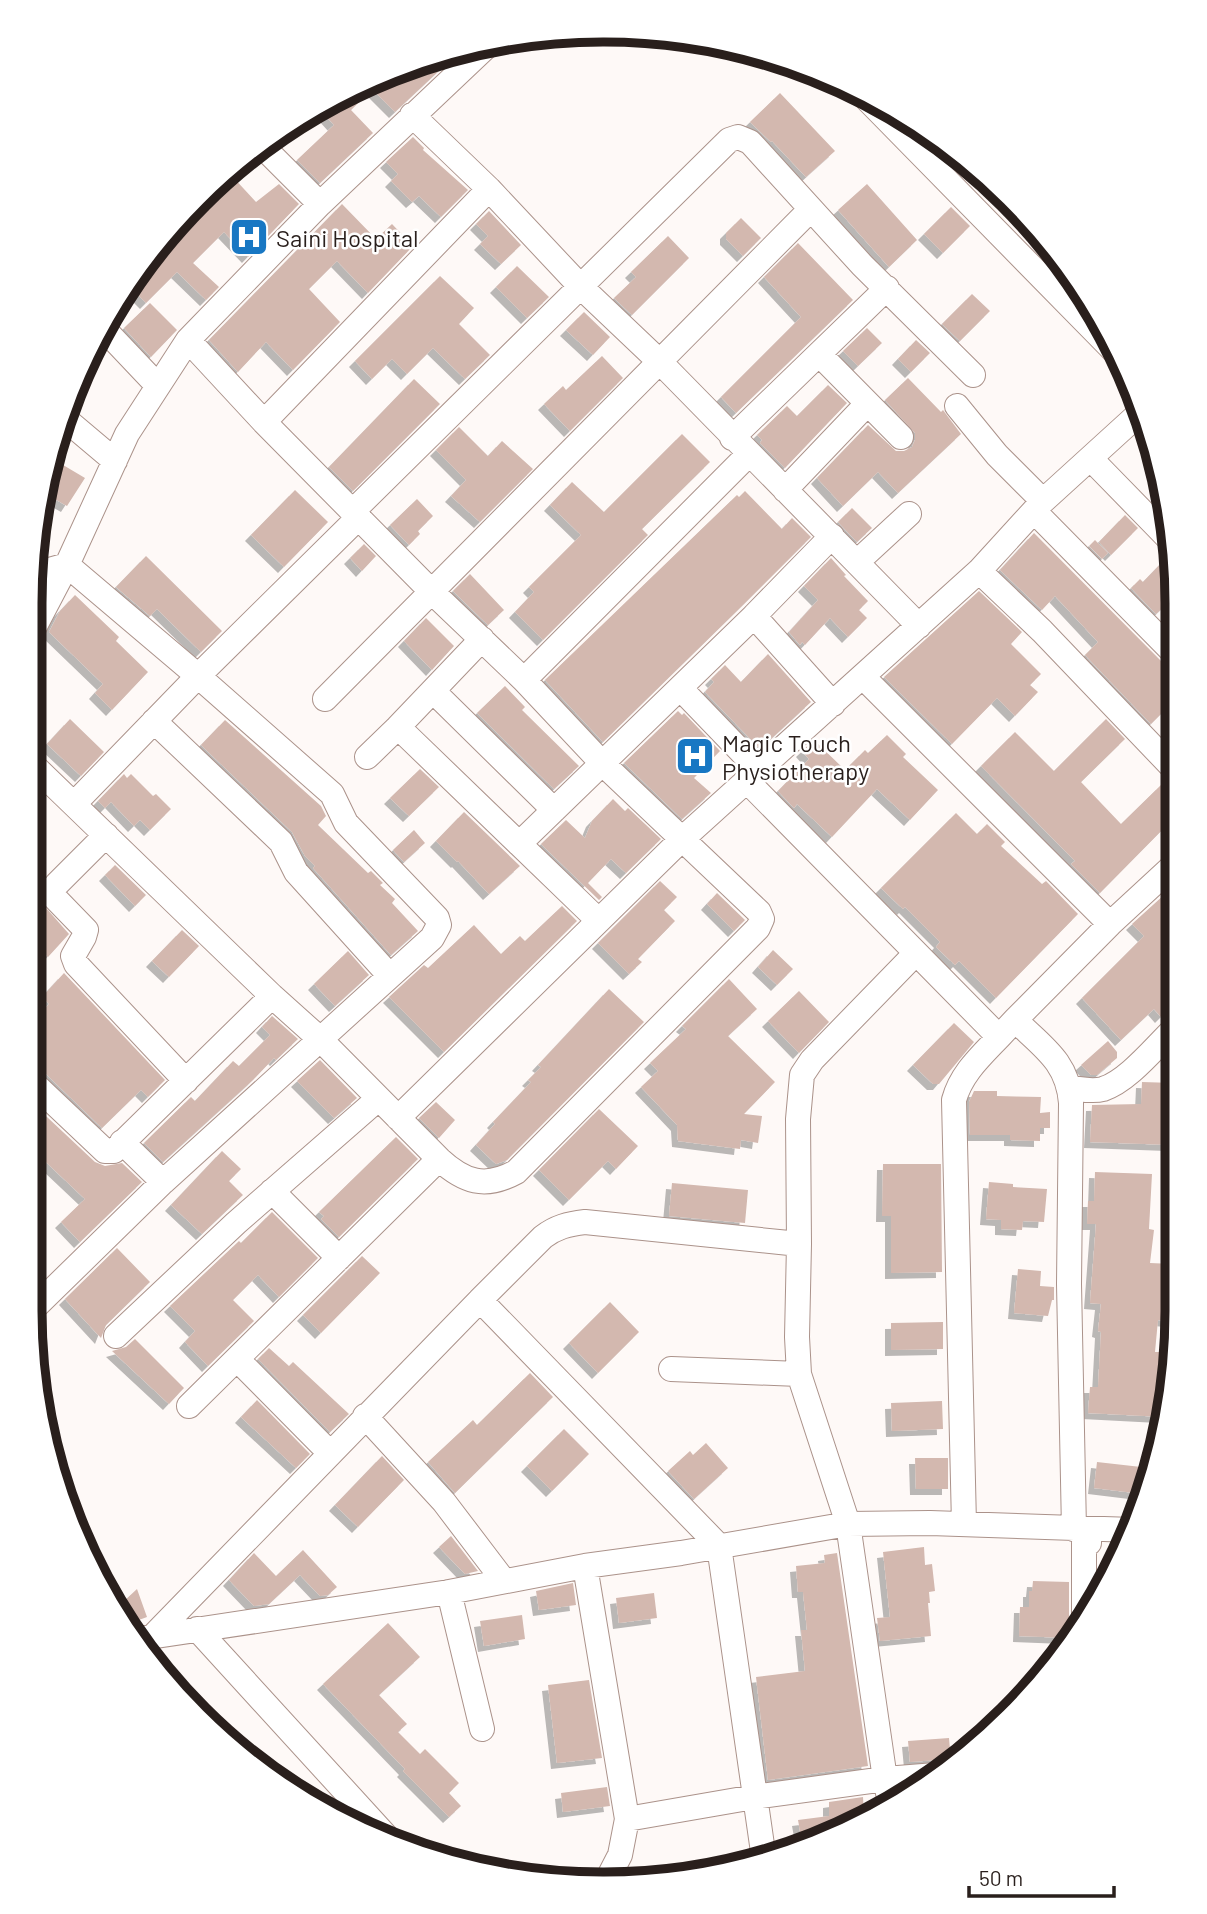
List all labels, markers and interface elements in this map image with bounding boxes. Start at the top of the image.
hospital icon: Saini Hospital [228,216,270,258]
place label: Saini Hospital [276,223,418,252]
place label: Magic Touch Physiotherapy [722,728,869,785]
hospital icon: Magic Touch Physiotherapy [674,735,716,777]
scale bar [969,1854,1114,1898]
text: 50 m [979,1865,1023,1890]

